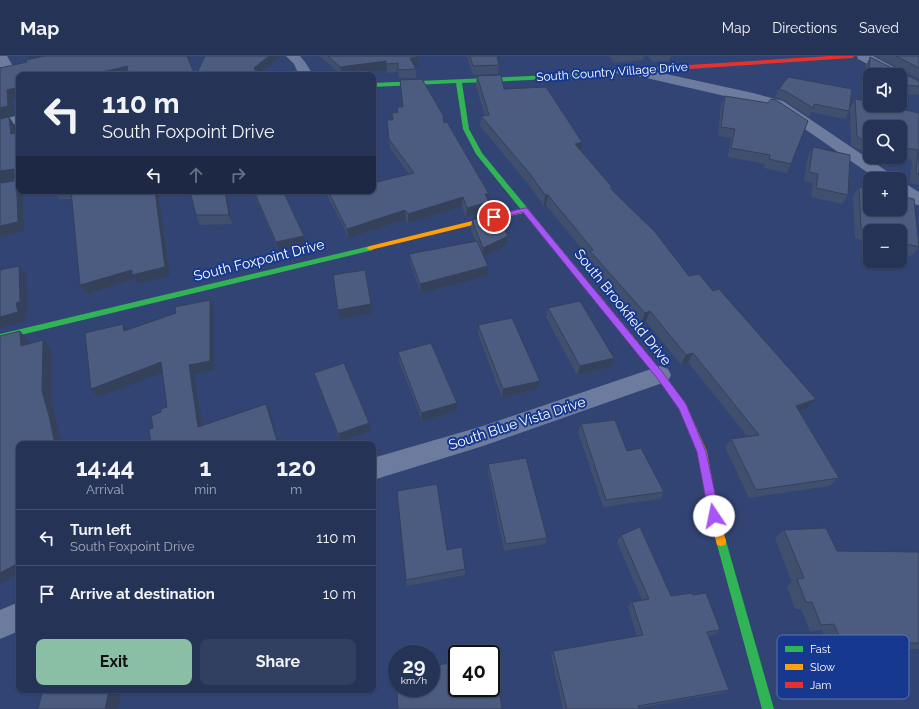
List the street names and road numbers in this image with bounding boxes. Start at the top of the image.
street label: South Country Village Drive [536,60,688,84]
street label: South Foxpoint Drive [192,236,326,284]
street label: South Brookfield Drive [571,246,675,368]
street label: South Blue Vista Drive [447,393,587,453]

